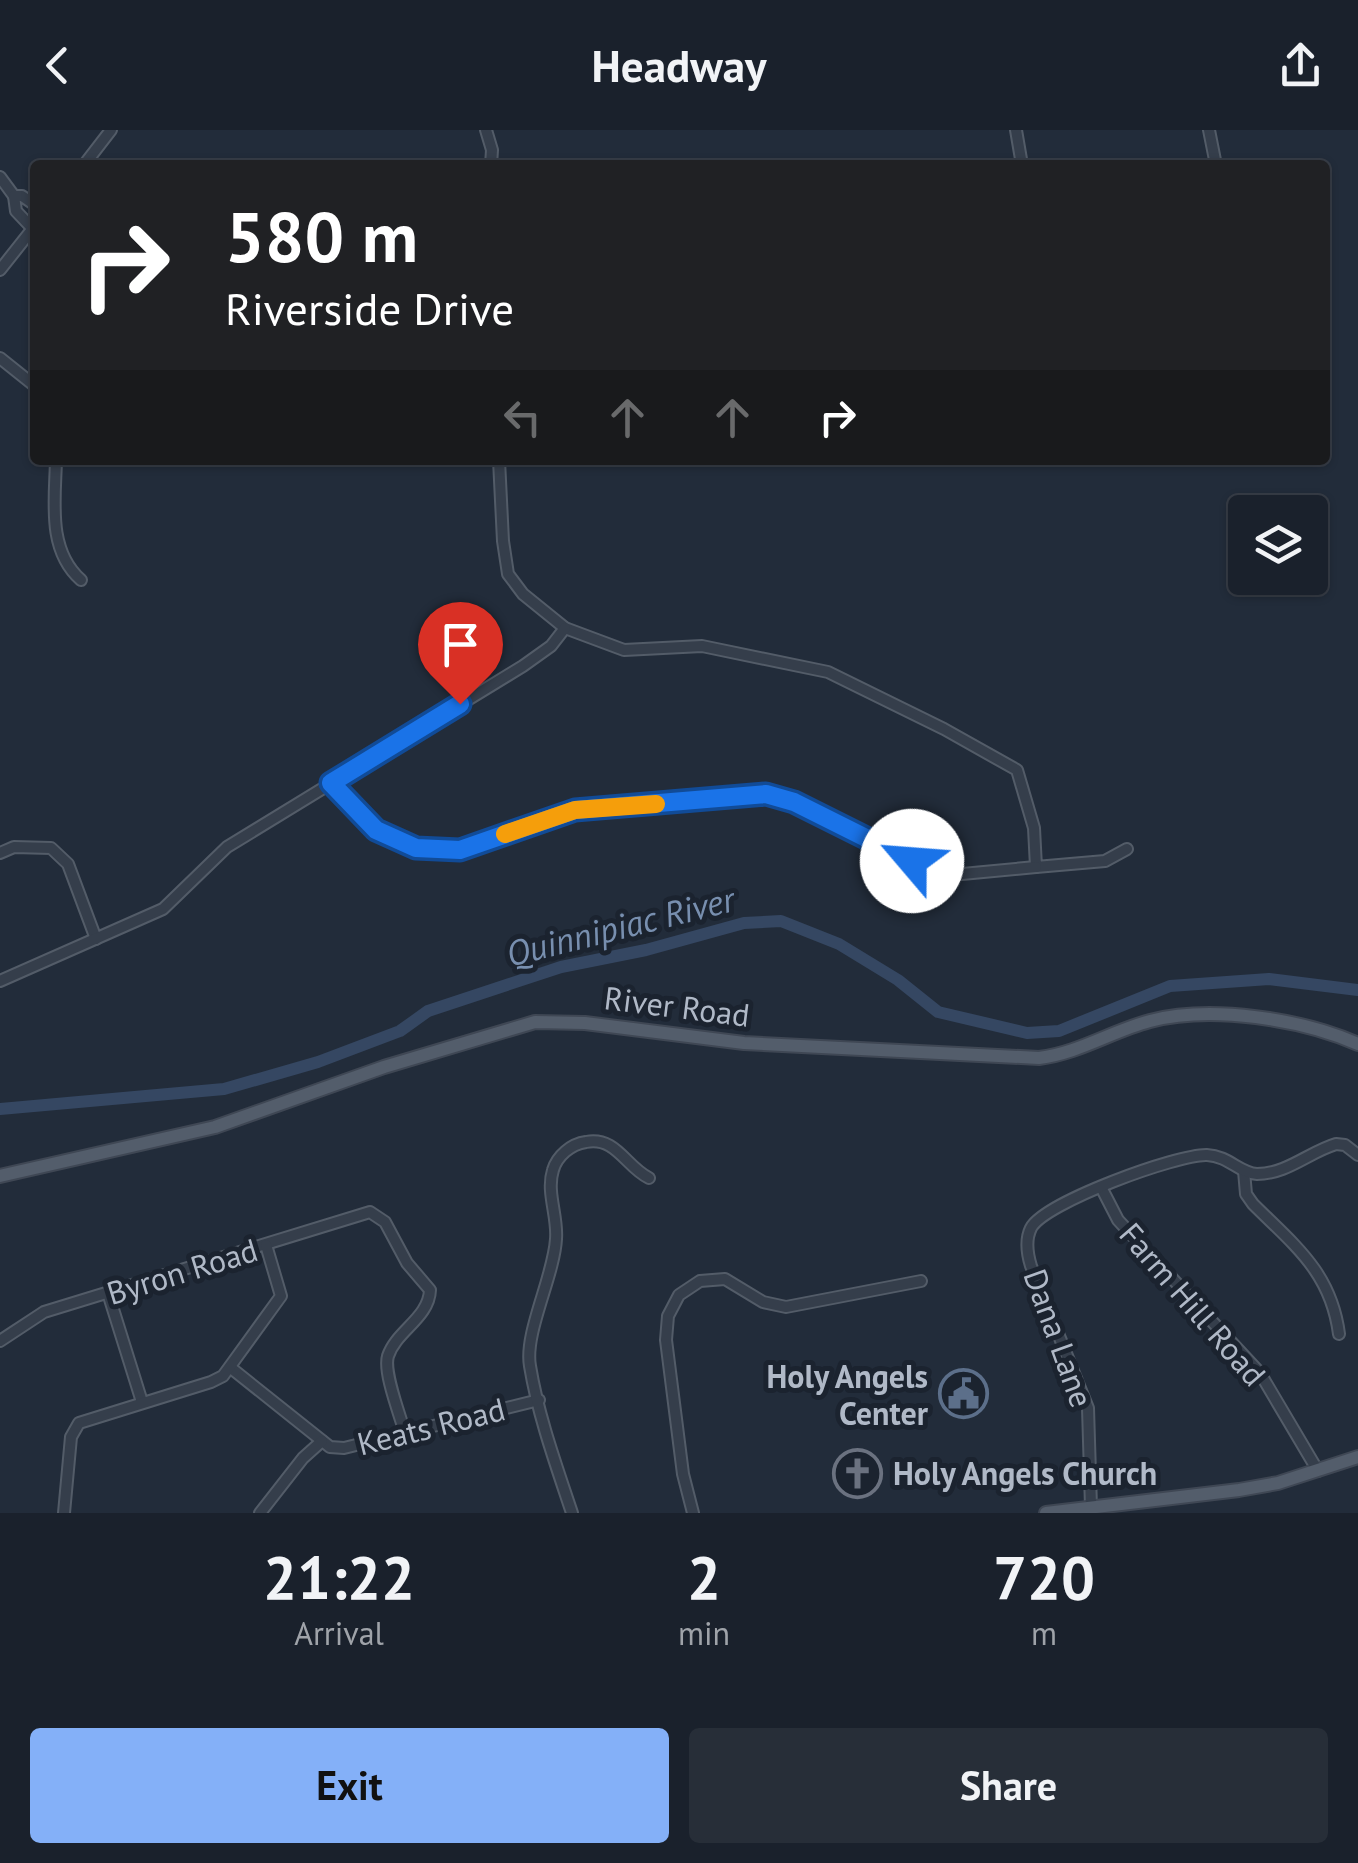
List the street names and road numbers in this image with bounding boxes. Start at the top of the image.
street label: River Road [602,976,752,1036]
street label: Farm Hill Road [1111,1214,1275,1394]
street label: Byron Road [102,1228,262,1314]
street label: Dana Lane [1015,1263,1103,1413]
street label: Keats Road [353,1387,509,1465]

